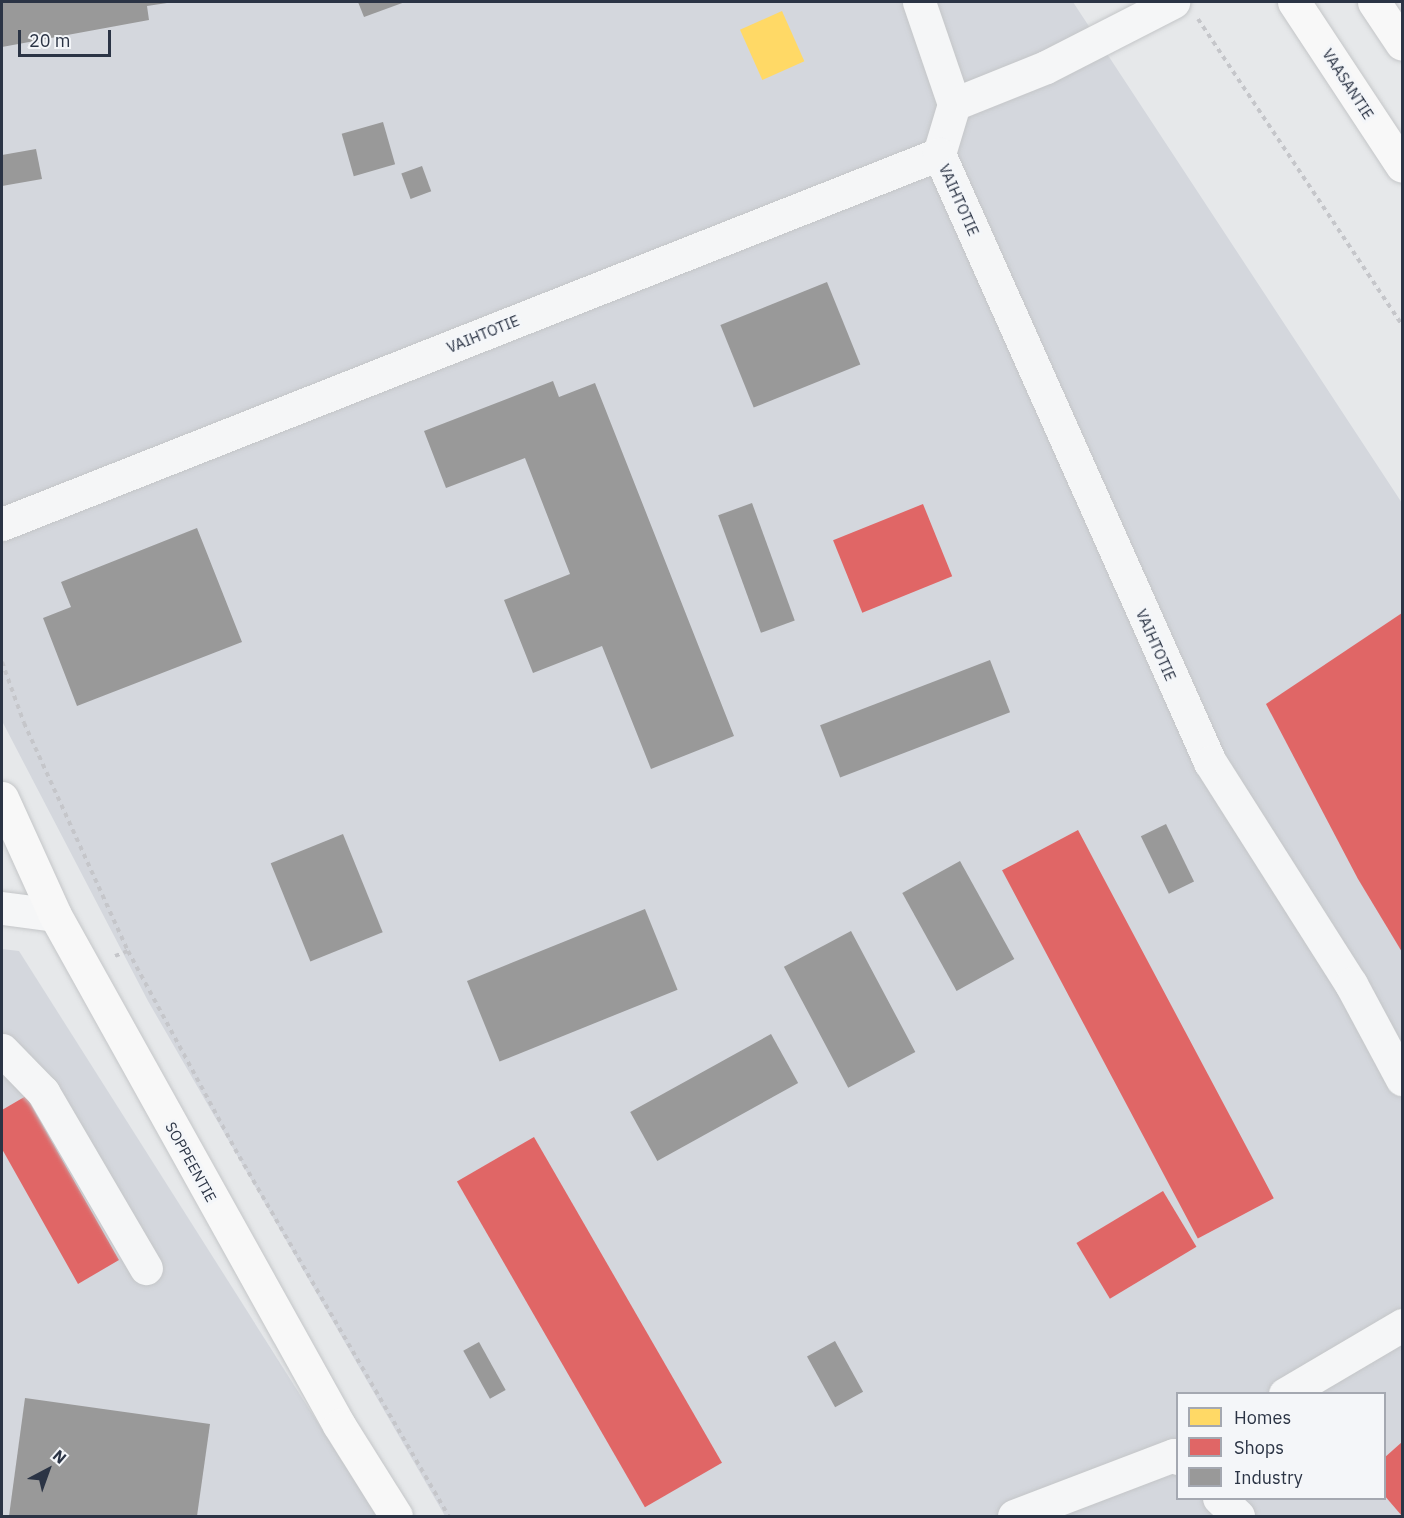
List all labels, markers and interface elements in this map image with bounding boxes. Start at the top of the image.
scale bar [21,18,114,56]
text: 20 m [29,29,71,52]
street label: VAASANTIE [1319,45,1377,123]
street label: VAIHTOTIE [935,161,983,239]
street label: VAIHTOTIE [444,311,522,357]
street label: VAIHTOTIE [1132,606,1180,684]
street label: SOPPEENTIE [162,1119,220,1205]
legend [1176,1392,1386,1500]
text: Homes [1234,1406,1291,1429]
text: Shops [1234,1436,1284,1459]
north arrow [18,1440,78,1500]
text: N [49,1445,71,1468]
text: Industry [1234,1466,1303,1489]

